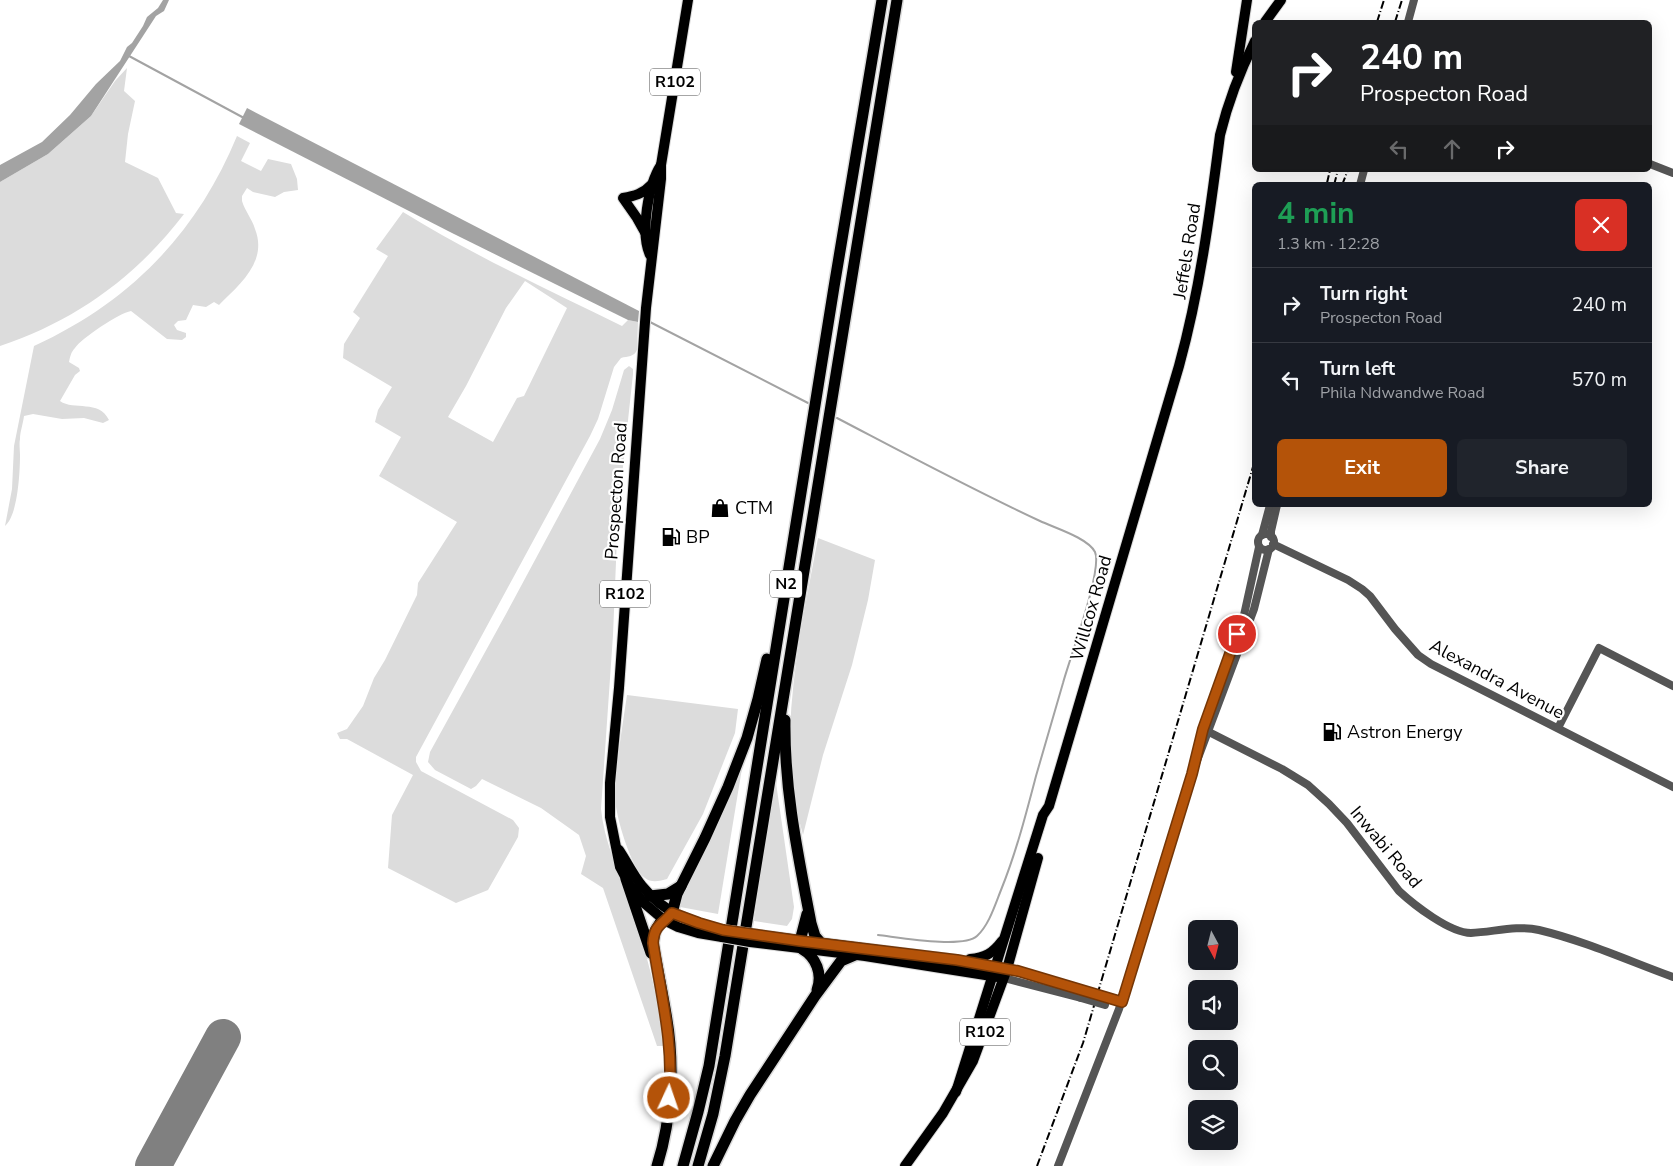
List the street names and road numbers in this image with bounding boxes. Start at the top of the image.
road number: R102 [650,68,700,95]
street label: Jeffels Road [1167,201,1206,302]
street label: Prospecton Road [599,422,633,560]
street label: Willcox Road [1065,553,1117,663]
road number: N2 [770,570,802,598]
road number: R102 [600,580,650,608]
street label: Alexandra Avenue [1425,633,1569,725]
street label: Inwabi Road [1345,801,1427,893]
road number: R102 [960,1019,1010,1046]

